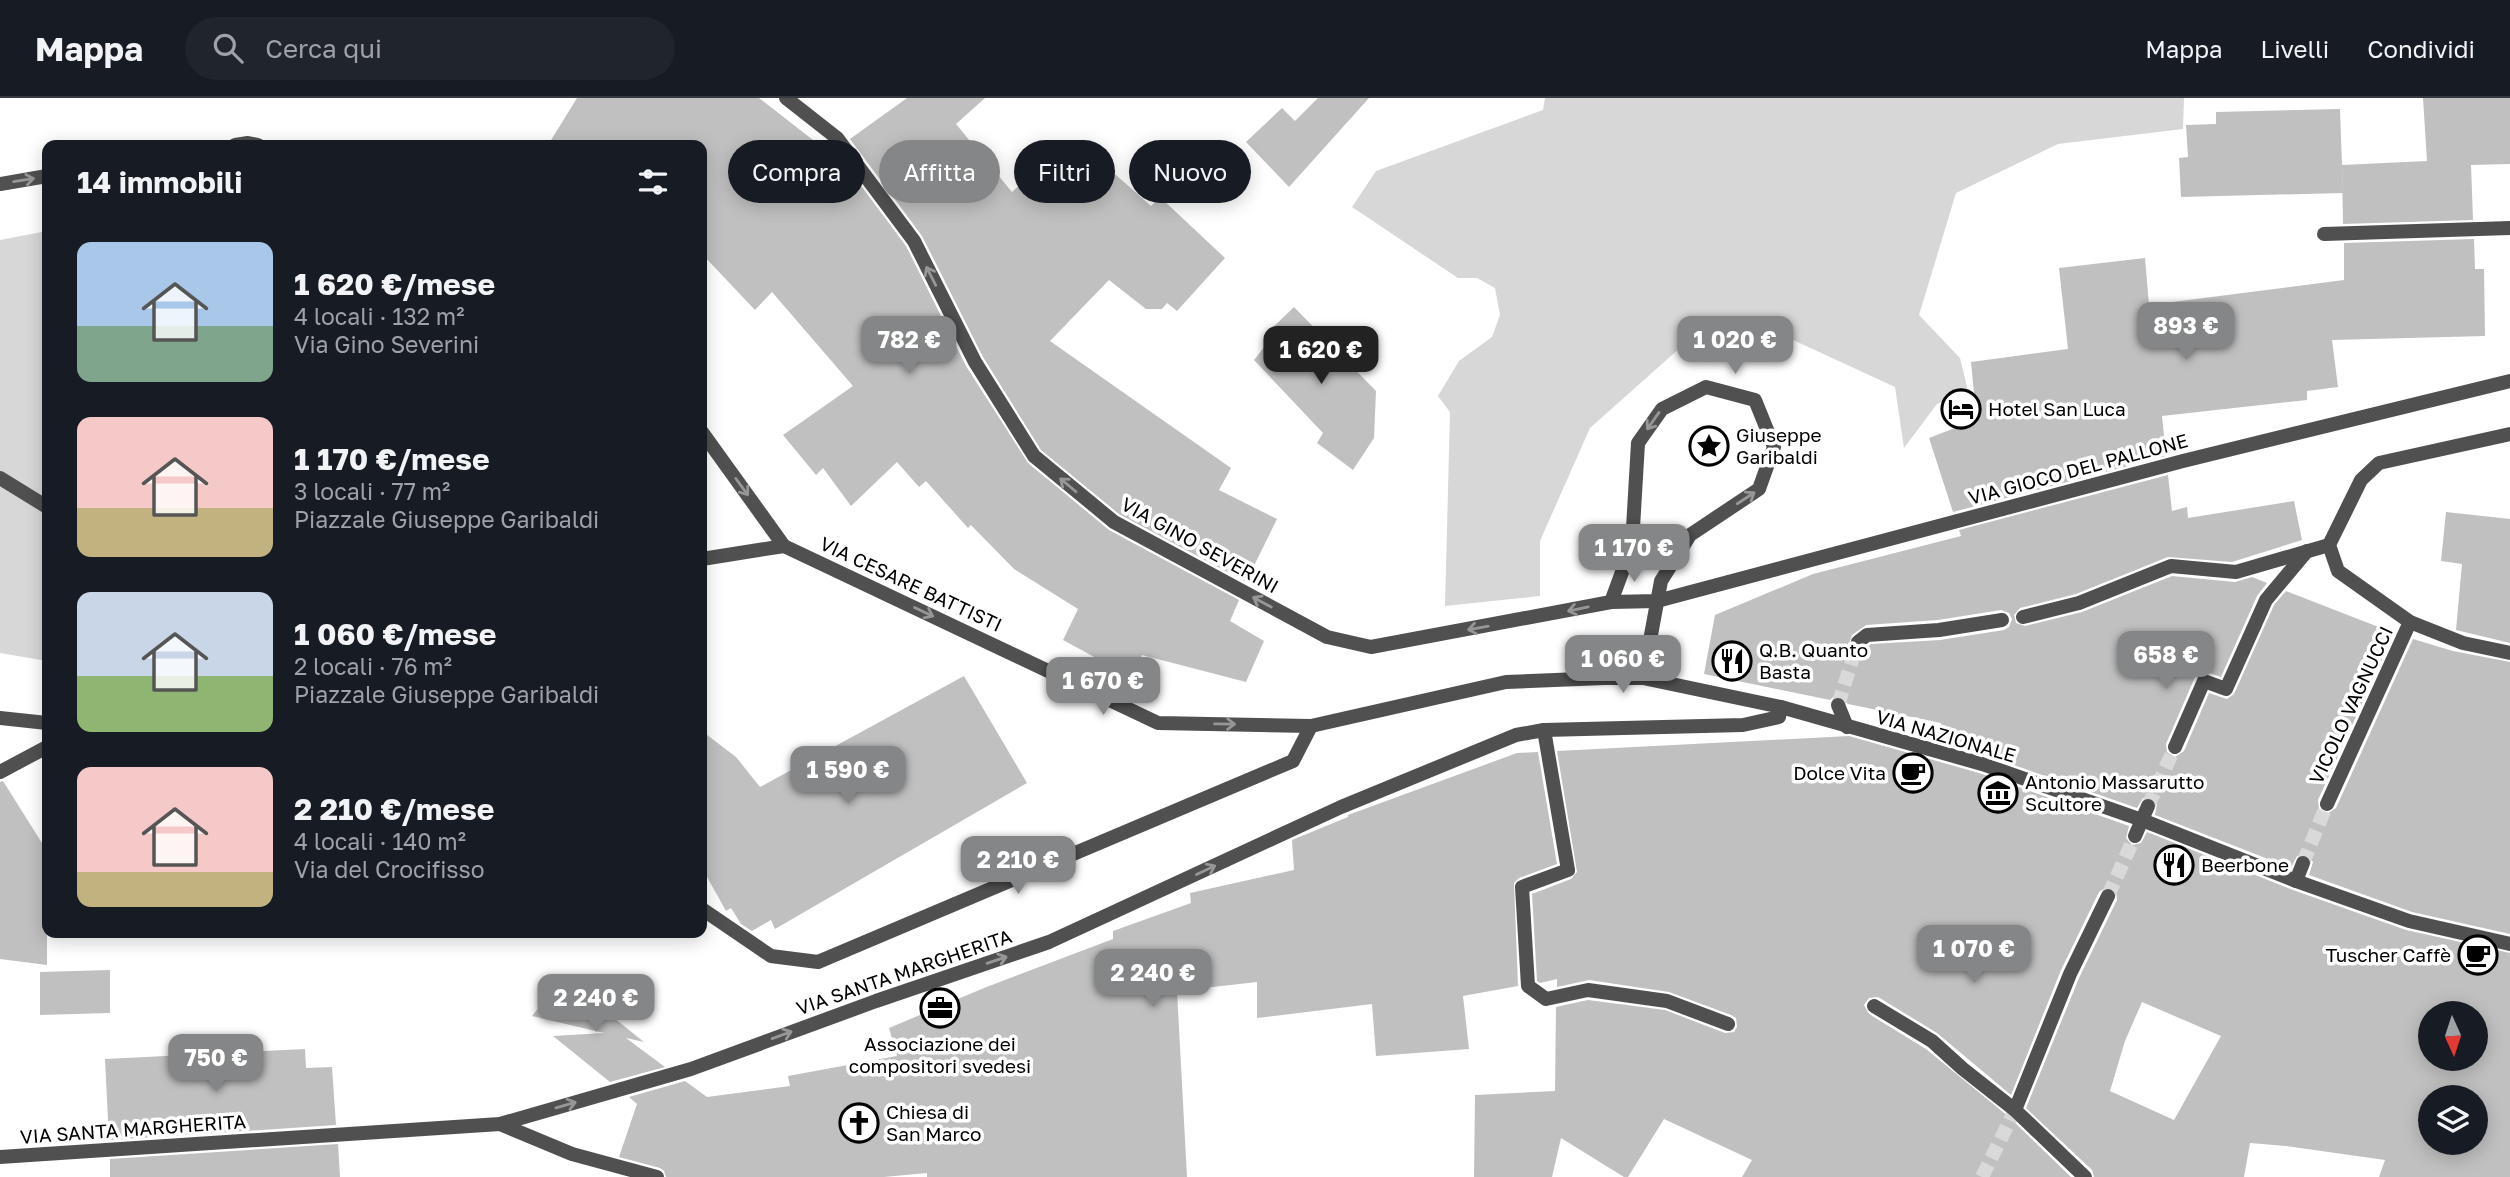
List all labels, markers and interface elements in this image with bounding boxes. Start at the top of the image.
search box [185,17,675,80]
text: Mappa [35,29,143,68]
icon: search [209,29,247,67]
text: Cerca qui [265,33,382,64]
text: Mappa [2145,34,2222,63]
text: Livelli [2260,34,2329,63]
text: Condividi [2367,34,2475,63]
chip: Compra [728,140,865,203]
chip: Affitta [879,140,1000,203]
chip: Filtri [1014,140,1115,203]
chip: Nuovo [1129,140,1251,203]
icon: filters [634,163,672,201]
text: 14 immobili [77,164,242,200]
one-way arrow [12,173,35,186]
text: 1 620 €/mese [294,266,495,302]
one-way arrow [924,266,938,287]
icon: home [133,270,217,354]
text: 4 locali · 132 m² [294,302,465,330]
pin: 893 € [2137,302,2235,362]
text: 893 € [2153,311,2219,339]
pin: 782 € [860,316,958,376]
pin: 1 020 € [1670,316,1800,376]
text: 782 € [877,325,941,353]
text: 1 020 € [1693,325,1777,353]
pin: 1 620 € [1256,327,1386,386]
text: Via Gino Severini [294,330,479,358]
text: 1 620 € [1279,335,1363,363]
hotel icon: Hotel San Luca [1940,388,1982,430]
place label: Hotel San Luca [1988,397,2126,420]
one-way arrow [1646,411,1660,430]
place label: Giuseppe Garibaldi [1736,423,1821,468]
place icon: Giuseppe Garibaldi [1688,425,1730,467]
street label: VIA GIOCO DEL PALLONE [1966,428,2190,509]
text: 1 170 €/mese [294,441,490,477]
icon: home [133,445,217,529]
text: 3 locali · 77 m² [294,477,450,505]
one-way arrow [735,477,749,496]
one-way arrow [1060,477,1078,492]
one-way arrow [1736,491,1755,505]
street label: VIA GINO SEVERINI [1118,492,1283,597]
text: Piazzale Giuseppe Garibaldi [294,505,599,533]
pin: 1 170 € [1569,524,1699,584]
street label: VIA CESARE BATTISTI [817,531,1006,636]
text: 1 170 € [1595,533,1673,561]
one-way arrow [1252,595,1273,608]
one-way arrow [1567,602,1590,616]
one-way arrow [913,606,934,619]
text: 1 060 €/mese [294,616,497,652]
icon: home [133,620,217,704]
one-way arrow [1467,622,1490,635]
street label: VICOLO VAGNUCCI [2304,622,2397,787]
pin: 658 € [2117,632,2215,691]
pin: 1 060 € [1558,636,1688,695]
place label: Q.B. Quanto Basta [1759,638,1868,683]
restaurant icon: Q.B. Quanto Basta [1711,640,1753,682]
text: 658 € [2133,640,2199,668]
text: 1 060 € [1581,644,1665,672]
text: 2 locali · 76 m² [294,652,452,680]
pin: 1 670 € [1038,658,1168,717]
text: 1 670 € [1062,666,1144,694]
text: Piazzale Giuseppe Garibaldi [294,680,599,708]
street label: VIA NAZIONALE [1874,705,2019,766]
one-way arrow [1213,718,1236,731]
pin: 1 590 € [783,746,913,806]
cafe icon: Dolce Vita [1892,752,1934,794]
text: 1 590 € [806,755,890,783]
place label: Dolce Vita [1793,761,1886,784]
place label: Antonio Massarutto Scultore [2025,770,2204,815]
museum icon: Antonio Massarutto Scultore [1977,772,2019,814]
text: 2 210 €/mese [294,791,495,827]
icon: home [133,795,217,879]
text: 4 locali · 140 m² [294,827,466,855]
pin: 2 210 € [953,836,1083,896]
restaurant icon: Beerbone [2153,844,2195,886]
text: 2 210 € [977,845,1059,873]
place label: Beerbone [2201,853,2289,876]
text: Via del Crocifisso [294,855,485,883]
one-way arrow [1194,863,1216,876]
street label: VIA SANTA MARGHERITA [793,924,1015,1019]
pin: 1 070 € [1909,926,2039,985]
text: 1 070 € [1933,934,2015,962]
cafe icon: Tuscher Caffè [2457,934,2499,976]
place label: Tuscher Caffè [2326,943,2451,966]
pin: 2 240 € [1088,950,1218,1009]
one-way arrow [985,953,1007,965]
text: 2 240 € [1110,958,1196,986]
pin: 2 240 € [531,974,661,1034]
text: 2 240 € [553,983,639,1011]
office icon: Associazione dei compositori svedesi [919,987,961,1029]
north arrow [2418,1001,2488,1071]
map controls [2418,1001,2488,1155]
one-way arrow [771,1028,793,1041]
place label: Associazione dei compositori svedesi [849,1032,1031,1077]
pin: 750 € [167,1034,265,1094]
text: 750 € [184,1043,248,1071]
button: layers [2418,1085,2488,1155]
one-way arrow [555,1098,577,1111]
place label: Chiesa di San Marco [886,1100,981,1145]
church icon: Chiesa di San Marco [838,1102,880,1144]
street label: VIA SANTA MARGHERITA [19,1109,247,1148]

